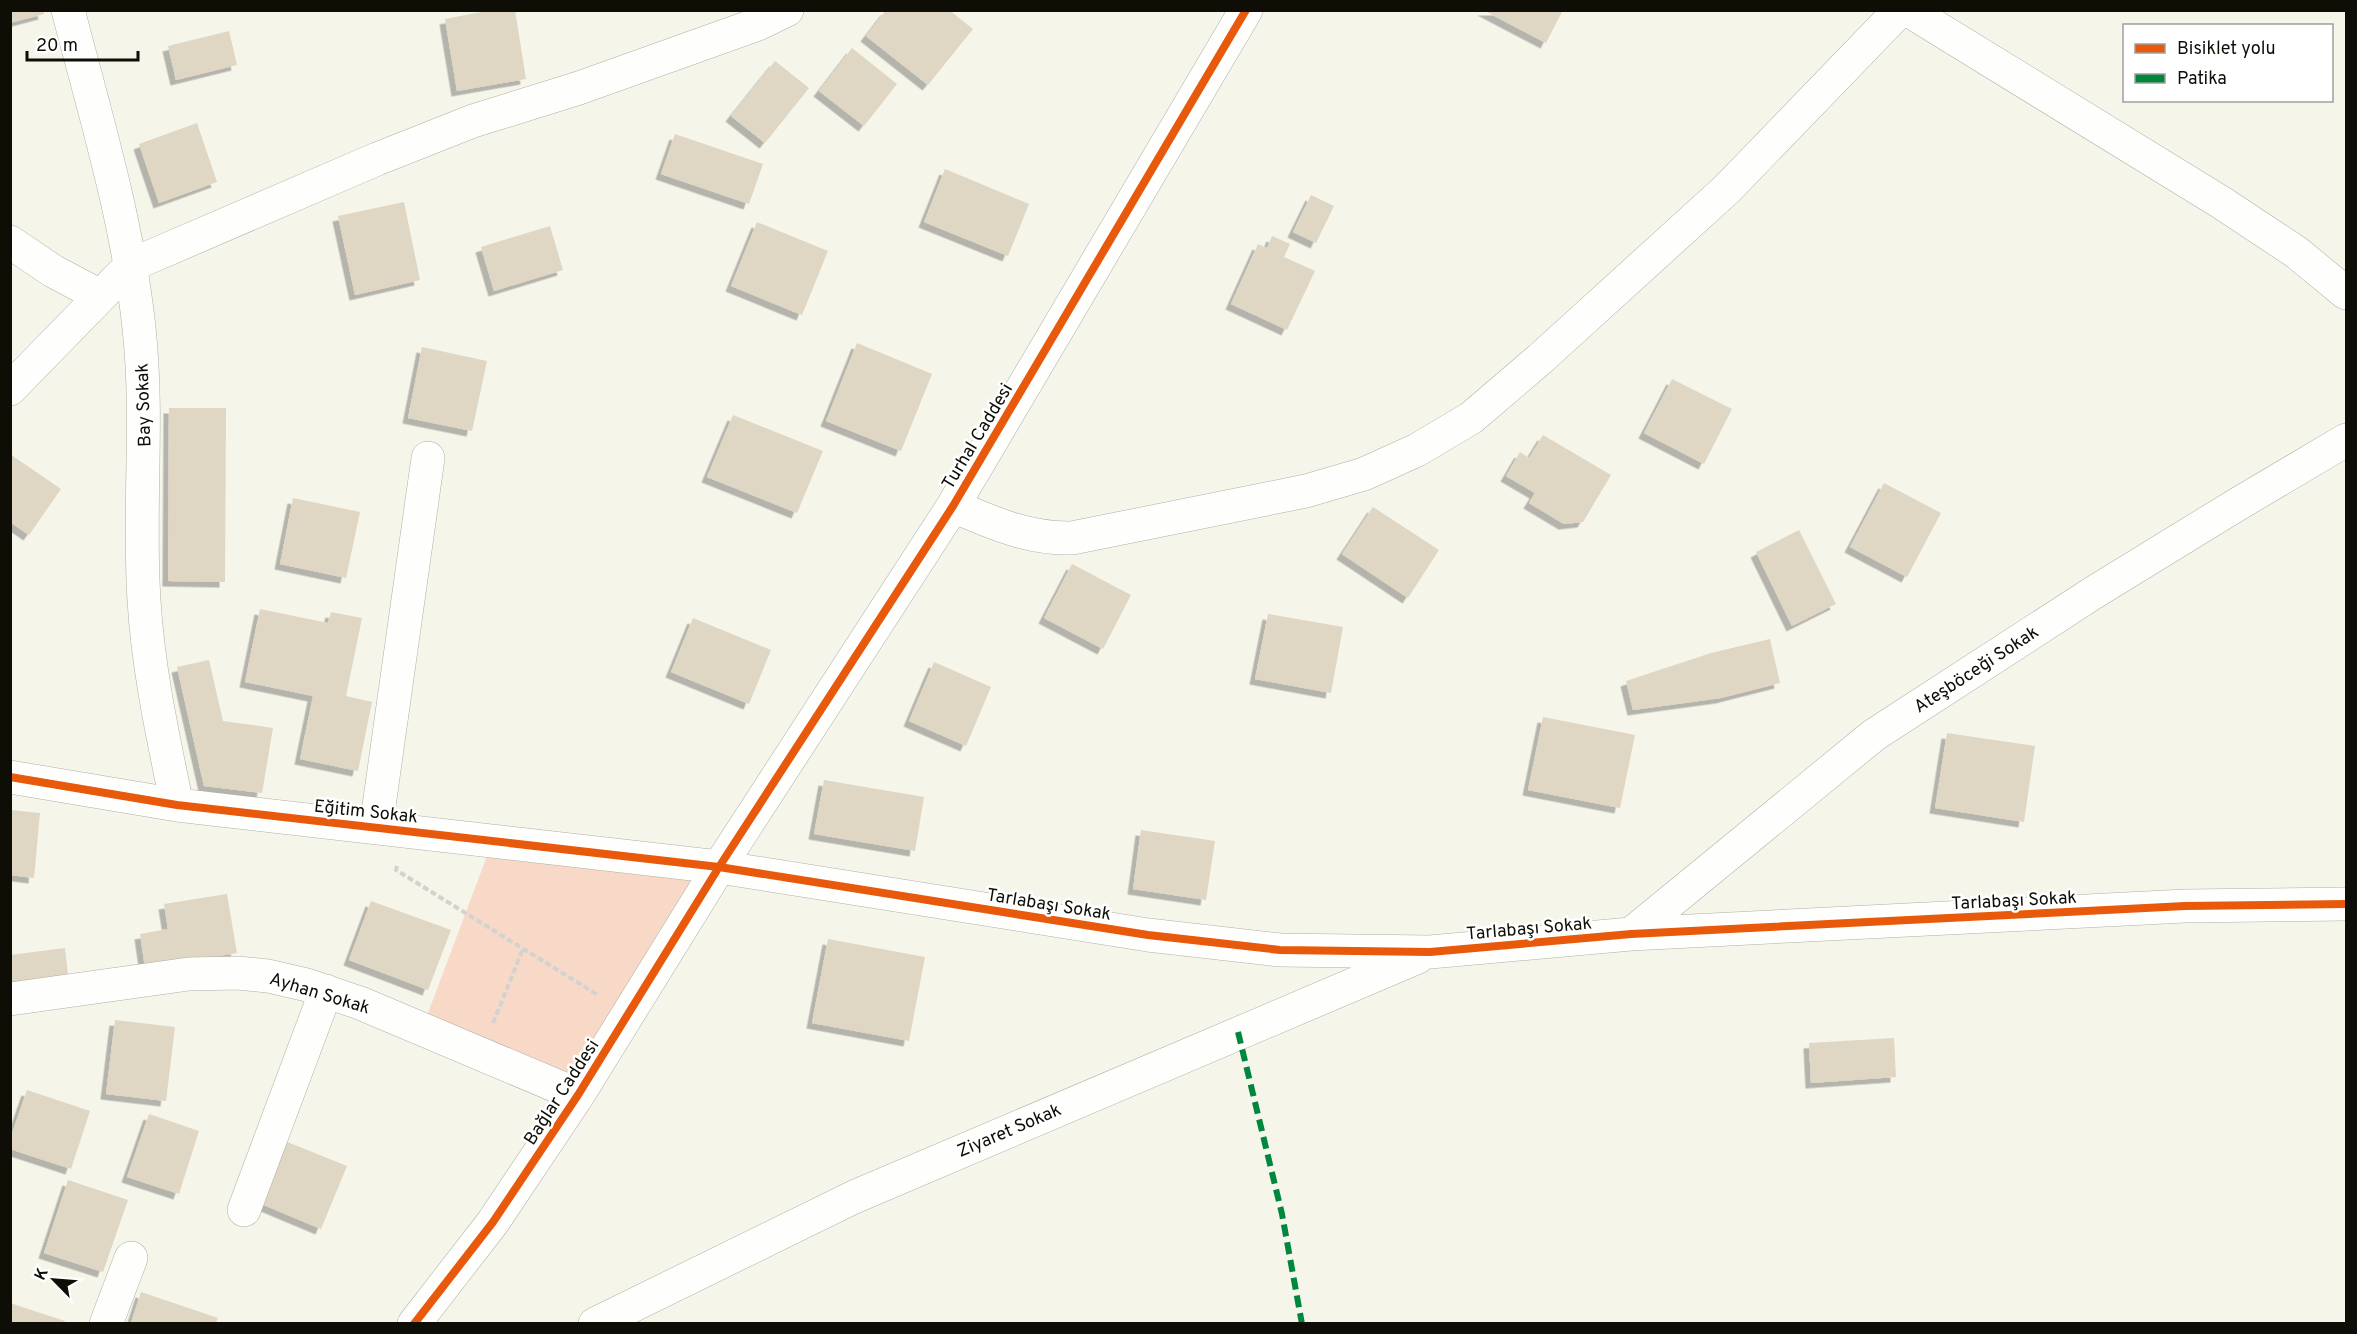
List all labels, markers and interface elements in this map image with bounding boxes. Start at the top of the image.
scale bar [27,24,138,62]
legend [2123,24,2333,102]
text: 20 m [36,35,78,58]
text: Bisiklet yolu [2177,38,2276,61]
text: Patika [2177,68,2227,91]
street label: Bay Sokak [132,363,157,447]
street label: Turhal Caddesi [938,380,1019,494]
street label: Ateşböceği Sokak [1910,621,2043,719]
street label: Eğitim Sokak [313,796,419,829]
street label: Tarlabaşı Sokak [985,884,1113,927]
street label: Tarlabaşı Sokak [1951,887,2078,916]
street label: Tarlabaşı Sokak [1465,913,1593,946]
street label: Ayhan Sokak [267,968,373,1021]
street label: Bağlar Caddesi [519,1035,605,1150]
street label: Ziyaret Sokak [954,1099,1065,1164]
north arrow [24,1250,84,1310]
text: K [31,1265,54,1284]

